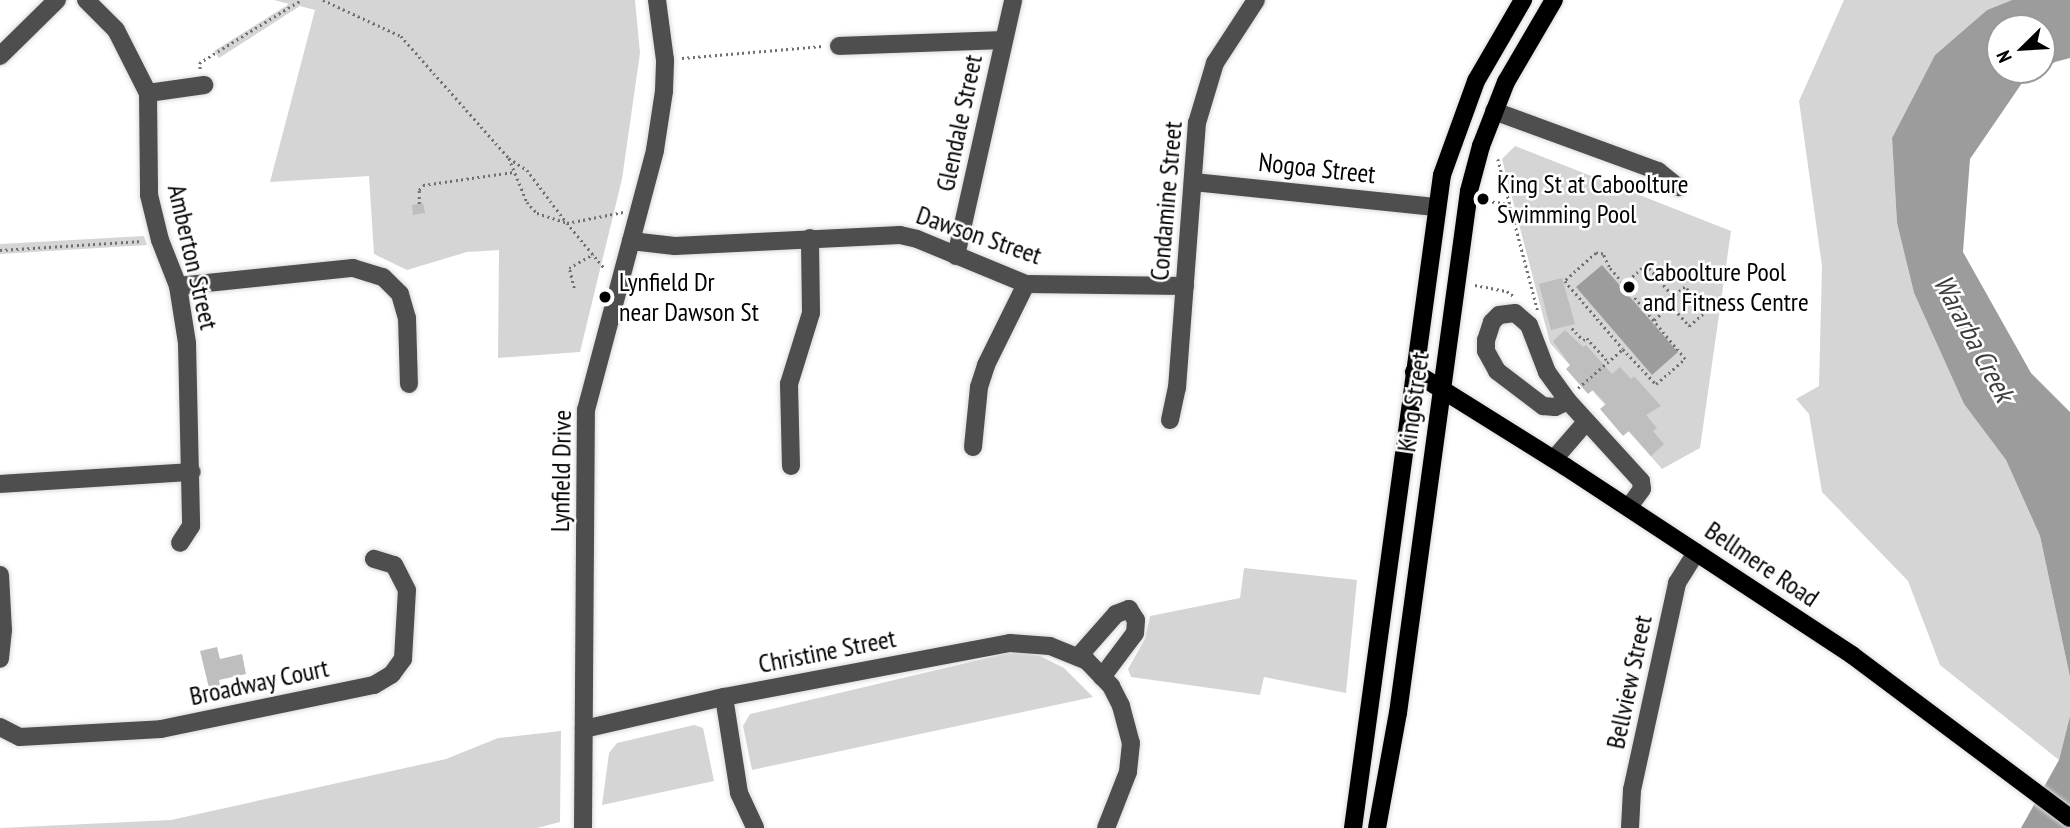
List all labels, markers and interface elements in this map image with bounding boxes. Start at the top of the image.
north arrow [1986,14,2056,84]
text: N [1991,47,2017,66]
street label: Glendale Street [929,52,989,194]
street label: Condamine Street [1144,120,1188,282]
street label: Nogoa Street [1257,146,1377,190]
place label: King St at Caboolture Swimming Pool [1497,168,1689,230]
street label: Amberton Street [161,181,225,333]
marker: King St at Caboolture Swimming Pool [1475,191,1491,207]
street label: Dawson Street [912,199,1046,271]
place label: Caboolture Pool and Fitness Centre [1643,256,1809,318]
place label: Lynfield Dr near Dawson St [619,266,759,328]
water label: Wararba Creek [1927,269,2021,407]
marker: Caboolture Pool and Fitness Centre [1621,279,1637,295]
marker: Lynfield Dr near Dawson St [597,289,613,305]
street label: King Street [1391,350,1435,454]
street label: Lynfield Drive [544,410,578,532]
street label: Bellmere Road [1699,515,1825,613]
street label: Bellview Street [1600,612,1658,752]
street label: Christine Street [756,622,898,680]
street label: Broadway Court [186,652,332,712]

